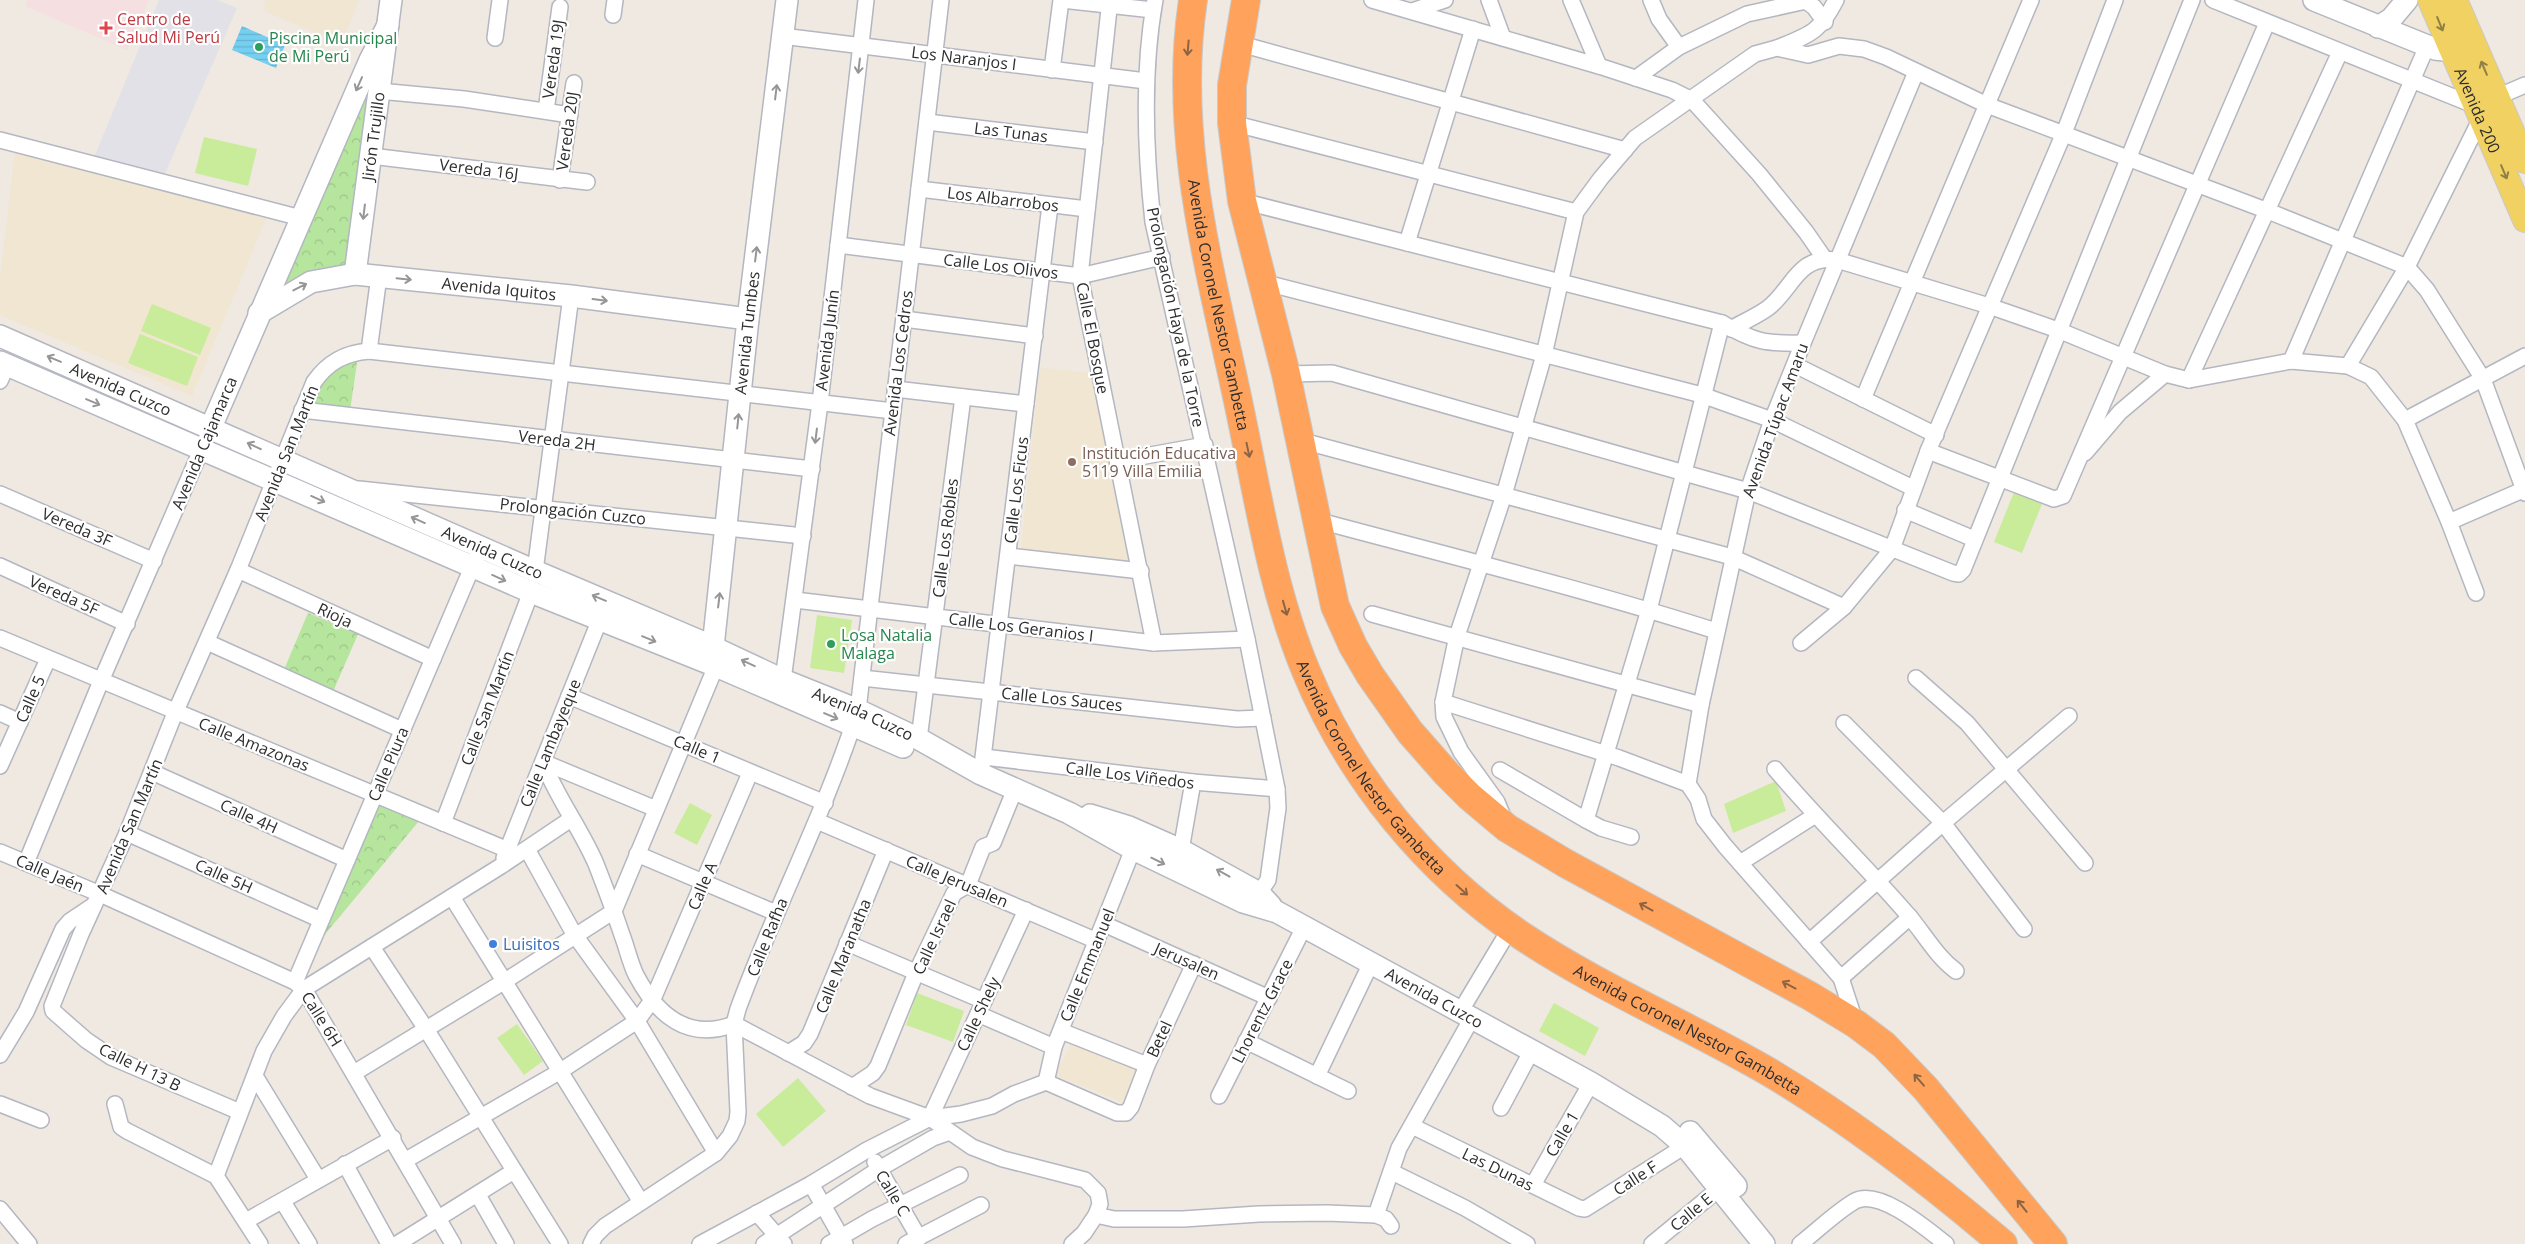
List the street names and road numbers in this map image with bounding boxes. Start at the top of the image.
street label: Vereda 19J [537,18,569,100]
street label: Los Naranjos I [910,41,1018,75]
street label: Avenida 200 [2449,64,2506,156]
street label: Jirón Trujillo [356,90,390,184]
street label: Vereda 20J [551,90,583,172]
street label: Las Tunas [973,117,1049,147]
street label: Vereda 16J [438,153,520,185]
street label: Avenida Coronel Nestor Gambetta [1183,178,1255,432]
street label: Los Albarrobos [946,181,1060,217]
street label: Prolongación Haya de la Torre [1142,205,1210,429]
street label: Calle Los Olivos [942,248,1060,284]
street label: Avenida Tumbes [729,270,765,396]
street label: Avenida Iquitos [441,272,557,305]
street label: Calle El Bosque [1071,280,1115,396]
street label: Avenida Junín [810,288,844,392]
street label: Avenida Los Cedros [878,289,918,437]
street label: Avenida Túpac Amaru [1737,340,1813,500]
street label: Avenida Cuzco [67,357,175,421]
street label: Avenida Cajamarca [166,373,242,513]
street label: Avenida San Martín [249,382,323,524]
street label: Vereda 2H [517,424,597,456]
street label: Calle Los Ficus [999,435,1033,545]
street label: Calle Los Robles [927,477,963,599]
street label: Prolongación Cuzco [499,492,647,530]
street label: Vereda 3F [39,502,115,552]
street label: Avenida Cuzco [438,520,547,584]
street label: Vereda 5F [26,570,102,620]
street label: Rioja [314,597,356,633]
street label: Calle Los Geranios I [947,607,1095,647]
street label: Calle San Martín [455,647,519,769]
street label: Avenida Coronel Nestor Gambetta [1292,657,1451,880]
street label: Calle 5 [10,672,50,726]
street label: Calle Lambayeque [514,676,586,810]
street label: Avenida Cuzco [809,682,917,746]
street label: Calle Los Sauces [1000,682,1124,716]
street label: Calle Amazonas [195,712,313,776]
street label: Calle Piura [362,723,414,805]
street label: Calle 1 [670,729,724,769]
street label: Avenida San Martín [91,755,167,897]
street label: Calle Los Viñedos [1064,756,1196,794]
street label: Calle 4H [217,794,281,838]
street label: Calle Jaén [12,849,88,897]
street label: Calle Jerusalen [902,850,1012,912]
street label: Calle 5H [192,854,256,898]
street label: Calle A [682,858,722,913]
street label: Calle Rafha [741,894,793,980]
street label: Calle Maranatha [810,895,876,1017]
street label: Calle Israel [907,896,961,978]
street label: Calle Emmanuel [1054,905,1120,1025]
street label: Jerusalen [1149,936,1223,985]
street label: Lhorentz Grace [1226,955,1298,1067]
street label: Avenida Coronel Nestor Gambetta [1570,959,1806,1100]
street label: Avenida Cuzco [1381,962,1487,1033]
street label: Calle Shely [951,972,1005,1055]
street label: Calle 6H [296,987,348,1051]
street label: Betel [1141,1017,1177,1061]
street label: Calle H 13 B [95,1038,185,1096]
street label: Calle 1 [1540,1107,1584,1161]
street label: Las Dunas [1459,1142,1537,1196]
street label: Calle F [1609,1156,1661,1200]
street label: Calle C [871,1166,915,1220]
street label: Calle E [1665,1188,1717,1236]

